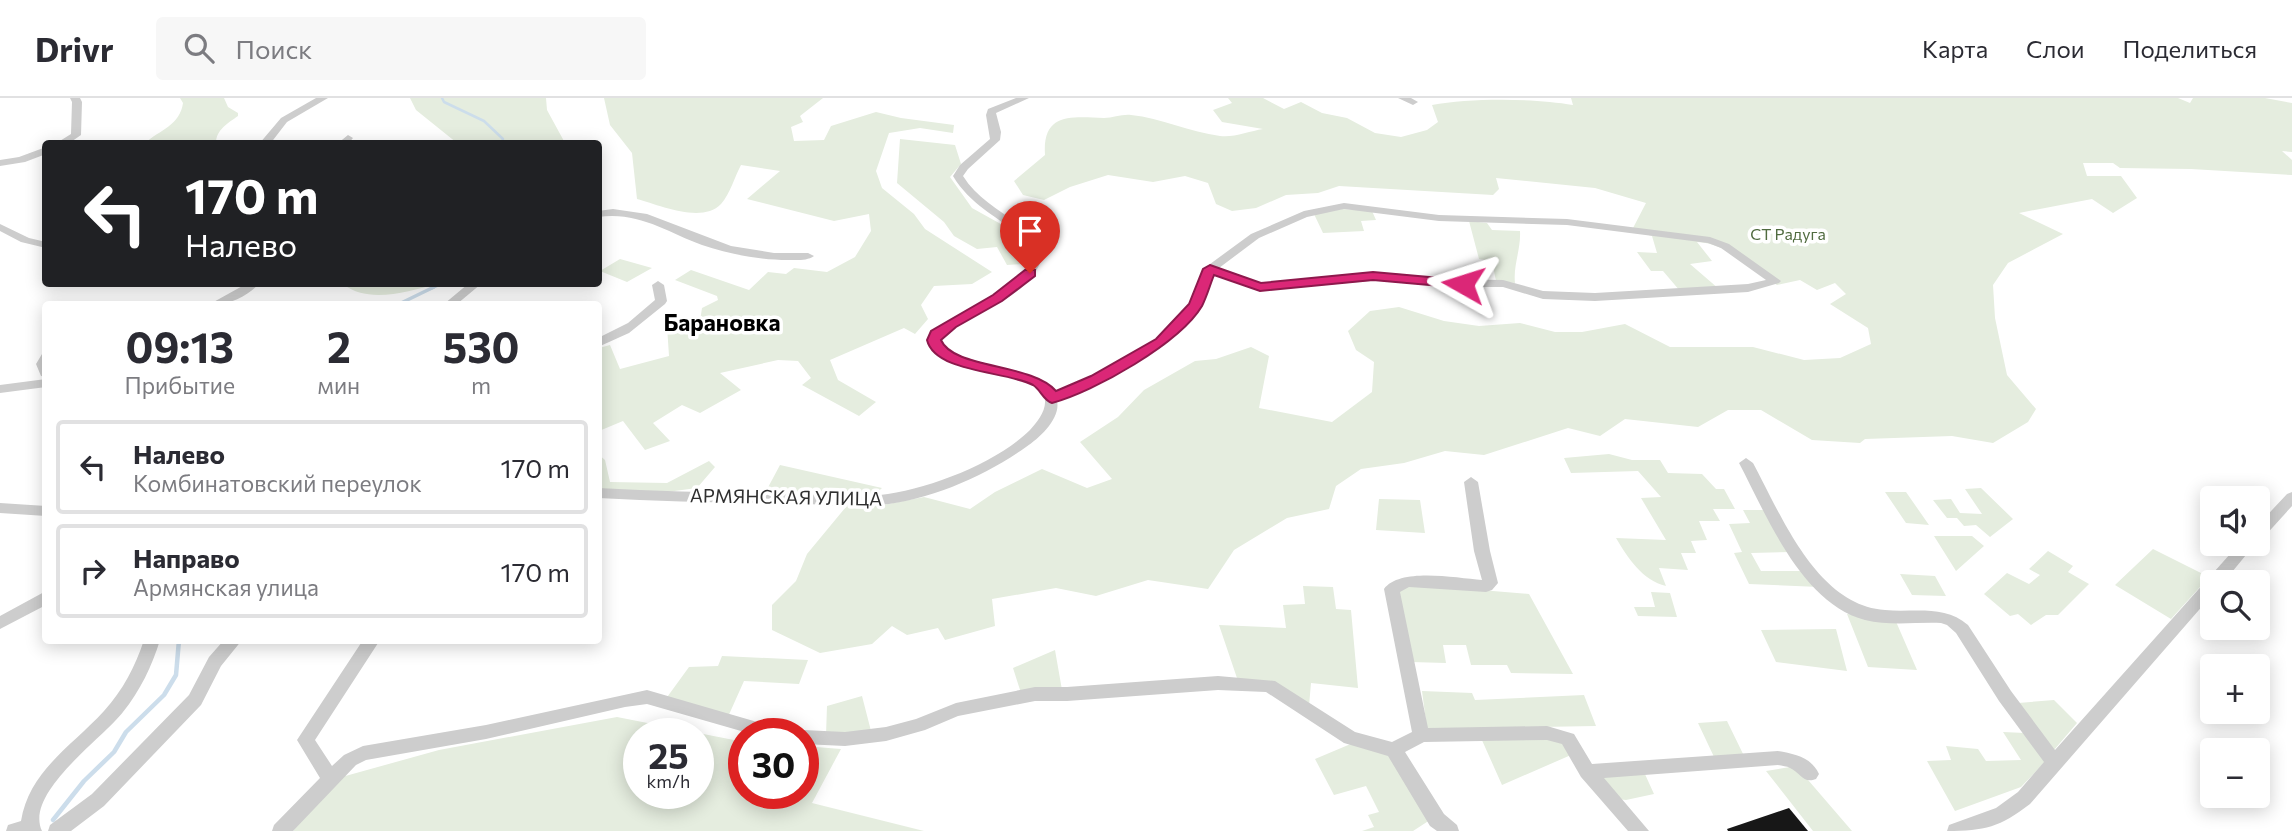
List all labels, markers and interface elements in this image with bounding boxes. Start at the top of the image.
search box [156,17,646,80]
text: Drivr [35,28,114,69]
icon: search [180,29,218,67]
text: Поиск [236,33,312,64]
text: Карта [1922,34,1988,63]
text: Слои [2026,34,2084,63]
text: Поделиться [2122,34,2257,63]
text: 170 m [185,164,318,224]
icon: left [70,168,161,259]
pin [1000,201,1060,273]
icon: arrive [1011,212,1049,250]
text: Налево [185,224,297,264]
park label: СТ Радуга [1750,224,1826,243]
position arrow [1426,247,1500,321]
district label: Барановка [663,308,781,336]
text: 09:13 [126,320,234,372]
text: 2 [327,320,351,372]
text: 530 [443,320,520,372]
text: Прибытие [124,371,235,399]
text: мин [318,371,360,399]
text: m [471,371,491,399]
text: Налево [133,438,225,469]
icon: left [74,448,112,486]
text: 170 m [501,452,570,483]
text: Комбинатовский переулок [133,469,422,497]
street label: АРМЯНСКАЯ УЛИЦА [690,483,882,510]
map controls [2200,486,2270,808]
button: sound [2200,486,2270,556]
text: Направо [133,542,240,573]
icon: right [74,552,112,590]
text: 170 m [501,556,570,587]
button: search [2200,570,2270,640]
text: Армянская улица [133,573,319,601]
button: + [2200,654,2270,724]
speed limit sign: 30 [728,718,819,809]
text: 25 [648,733,689,776]
button: − [2200,738,2270,808]
text: km/h [647,770,690,792]

